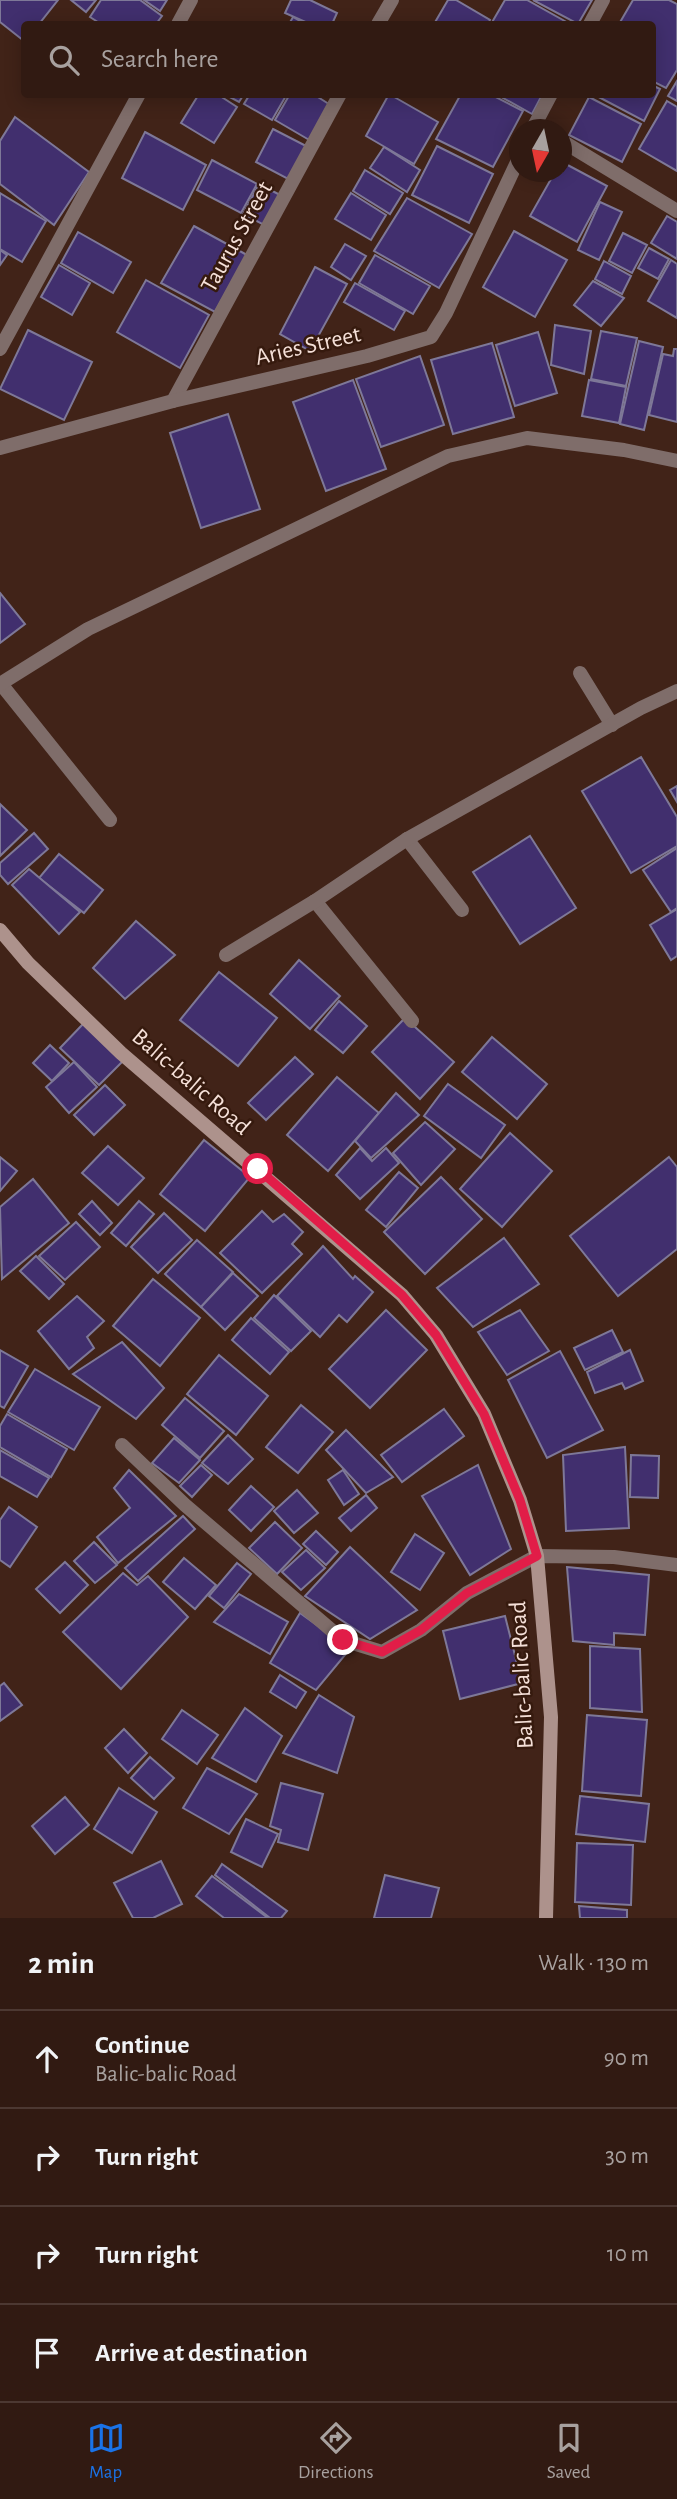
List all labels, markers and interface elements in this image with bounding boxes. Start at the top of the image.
search box [21,21,656,98]
icon: search [45,41,83,79]
text: Search here [101,46,219,72]
north arrow [509,119,572,182]
street label: Taurus Street [197,177,277,296]
street label: Aries Street [253,322,363,370]
street label: Balic-balic Road [127,1024,255,1140]
route start [242,1153,273,1184]
street label: Balic-balic Road [506,1601,538,1749]
route end [327,1624,358,1655]
text: 2 min [28,1949,95,1979]
text: Walk · 130 m [538,1952,649,1975]
text: Continue [95,2032,190,2058]
icon: ahead [28,2040,66,2078]
text: 90 m [604,2047,649,2070]
text: Balic-balic Road [95,2063,237,2086]
icon: right [28,2138,66,2176]
text: Turn right [95,2144,198,2170]
text: 30 m [605,2145,649,2168]
icon: right [28,2236,66,2274]
text: Turn right [95,2242,198,2268]
text: 10 m [607,2243,649,2266]
icon: arrive [28,2334,66,2372]
text: Arrive at destination [95,2340,308,2366]
tab: Map [87,2419,125,2484]
tab: Directions [298,2419,374,2484]
tab: Saved [547,2419,590,2484]

